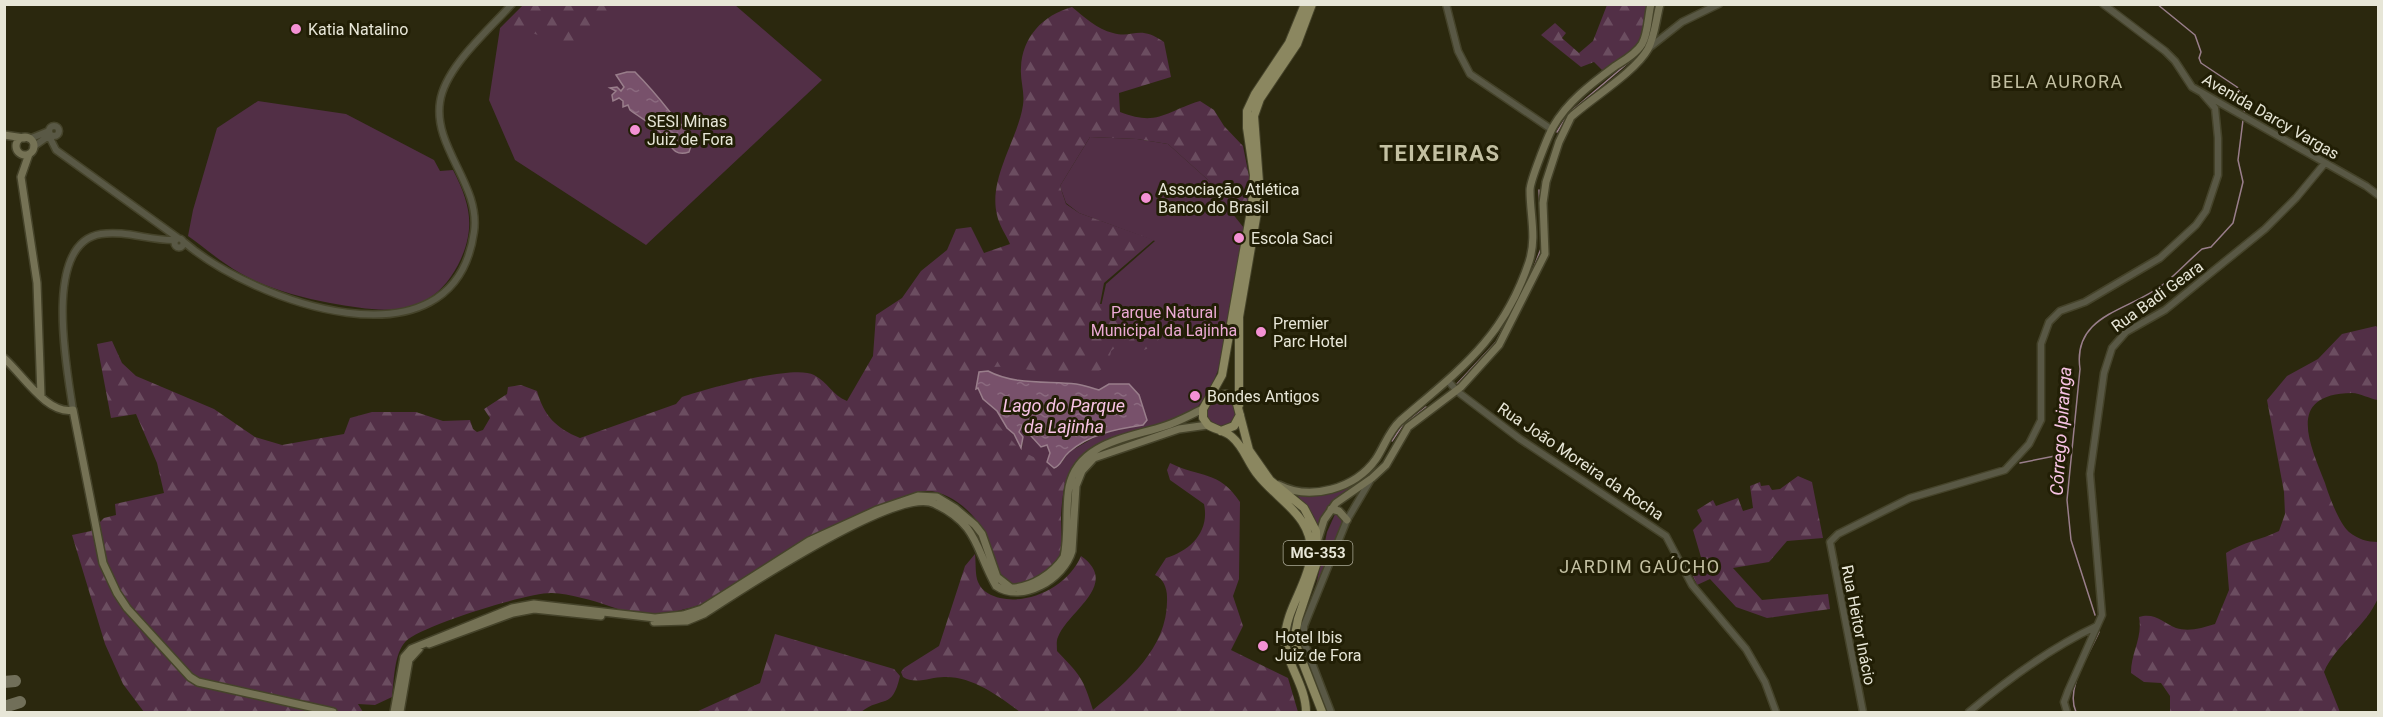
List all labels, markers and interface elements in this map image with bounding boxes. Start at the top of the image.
place label: Katia Natalino [308,20,408,39]
marker: Katia Natalino [289,22,303,36]
street label: Avenida Darcy Vargas [2199,70,2343,163]
district label: BELA AURORA [1990,71,2124,92]
place label: SESI Minas Juiz de Fora [647,112,734,149]
marker: SESI Minas Juiz de Fora [628,123,642,137]
district label: TEIXEIRAS [1379,141,1501,166]
place label: Associação Atlética Banco do Brasil [1158,180,1299,217]
marker: Associação Atlética Banco do Brasil [1139,191,1153,205]
place label: Escola Saci [1251,229,1333,248]
marker: Escola Saci [1232,231,1246,245]
street label: Rua Badi Geara [2108,257,2207,336]
park label: Parque Natural Municipal da Lajinha [1091,303,1237,340]
place label: Premier Parc Hotel [1273,314,1347,351]
marker: Premier Parc Hotel [1254,325,1268,339]
water label: Córrego Ipiranga [2046,366,2075,496]
place label: Bondes Antigos [1207,387,1319,406]
marker: Bondes Antigos [1188,389,1202,403]
water label: Lago do Parque da Lajinha [1003,395,1125,437]
street label: Rua João Moreira da Rocha [1494,399,1667,524]
road number: MG-353 [1284,541,1352,565]
district label: JARDIM GAÚCHO [1559,556,1721,577]
street label: Rua Heitor Inácio [1838,563,1879,687]
place label: Hotel Ibis Juiz de Fora [1275,628,1362,665]
marker: Hotel Ibis Juiz de Fora [1256,639,1270,653]

